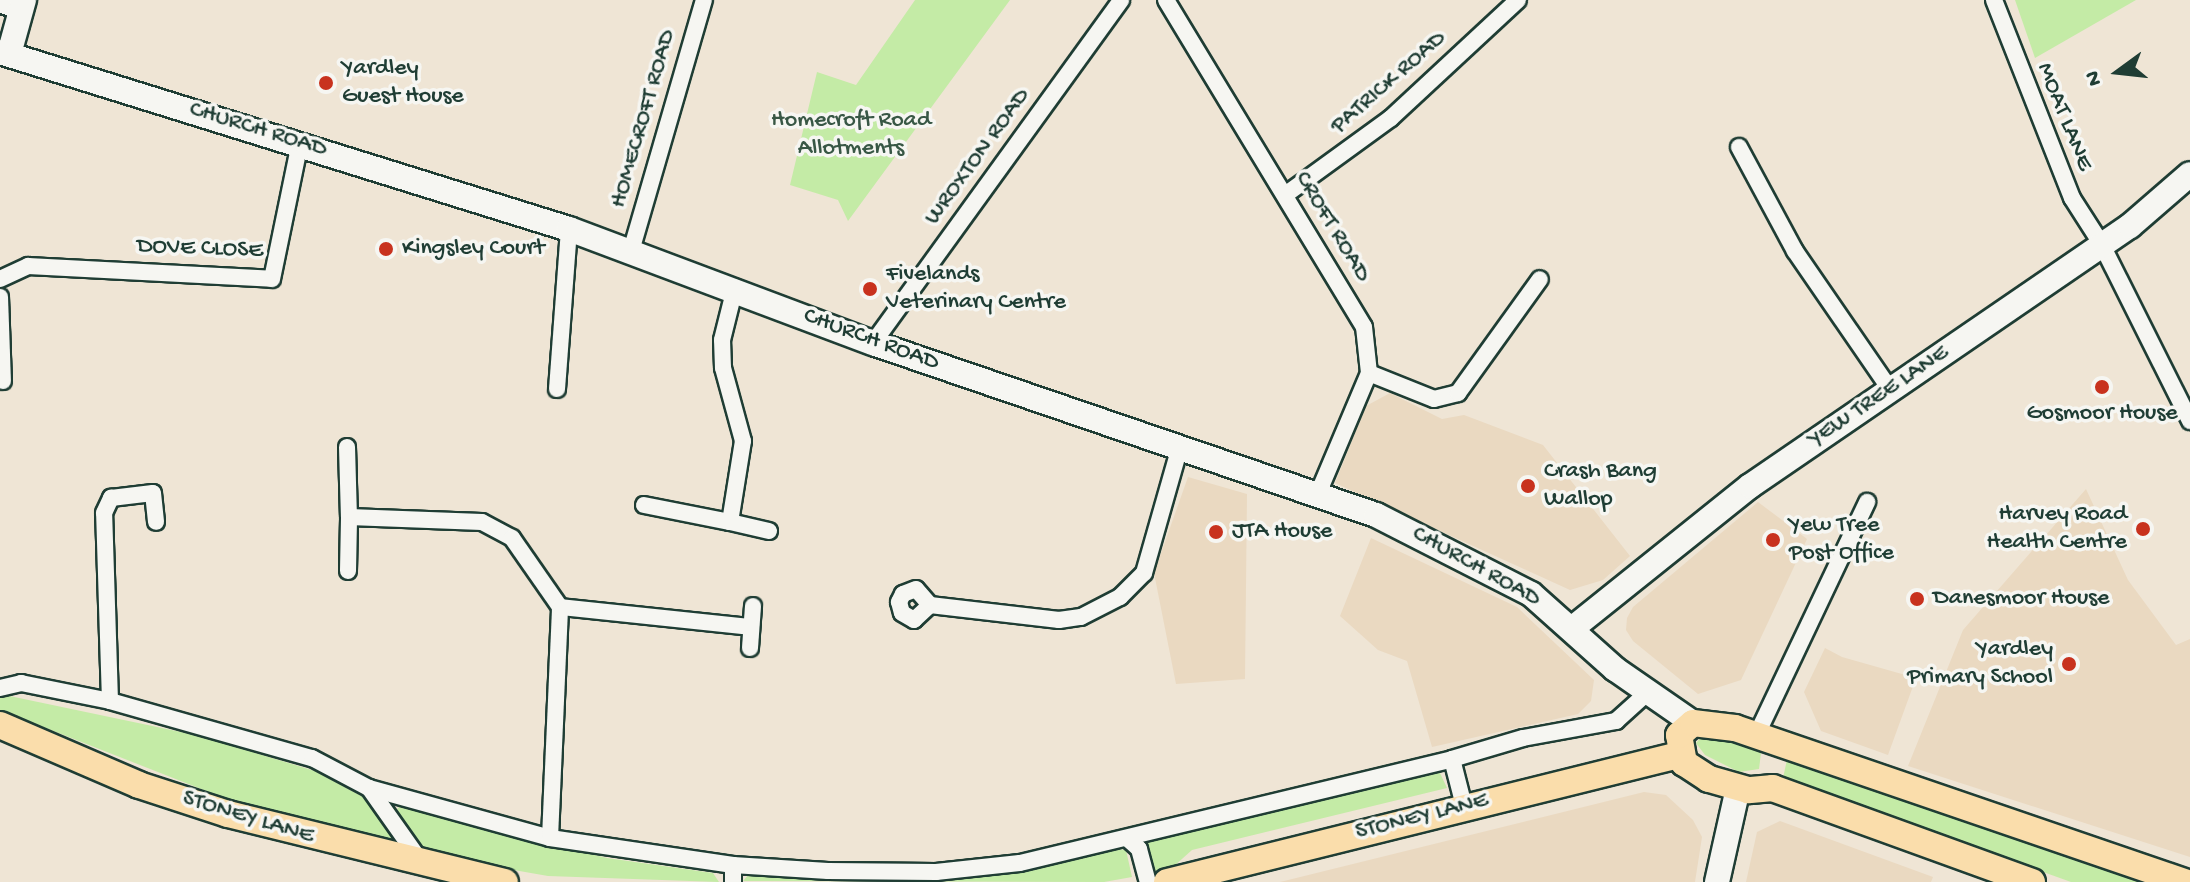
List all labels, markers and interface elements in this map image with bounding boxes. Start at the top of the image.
street label: PATRICK ROAD [1325,25,1453,141]
street label: HOMECROFT ROAD [605,27,683,211]
north arrow [2078,32,2158,112]
place label: Yardley Guest House [342,55,464,111]
street label: MOAT LANE [2029,59,2099,175]
marker: Yardley Guest House [317,74,335,92]
street label: WROXTON ROAD [919,83,1037,231]
street label: CHURCH ROAD [186,95,330,165]
park label: Homecroft Road Allotments [771,107,931,163]
street label: CROFT ROAD [1288,166,1376,288]
street label: DOVE CLOSE [136,232,264,266]
place label: Kingsley Court [402,235,544,263]
marker: Kingsley Court [377,240,395,258]
place label: Fivelands Veterinary Centre [886,261,1066,317]
marker: Fivelands Veterinary Centre [861,280,879,298]
street label: CHURCH ROAD [799,302,943,378]
street label: YEW TREE LANE [1803,339,1955,455]
marker: Gosmoor House [2093,378,2111,396]
place label: Gosmoor House [2026,400,2178,428]
place label: Crash Bang Wallop [1544,458,1657,514]
marker: Crash Bang Wallop [1519,477,1537,495]
place label: Harvey Road Health Centre [1986,501,2127,557]
place label: Yew Tree Post Office [1789,512,1894,568]
place label: JTA House [1232,518,1332,546]
street label: CHURCH ROAD [1407,520,1545,614]
marker: Harvey Road Health Centre [2134,520,2152,538]
marker: JTA House [1207,523,1225,541]
marker: Yew Tree Post Office [1764,531,1782,549]
place label: Danesmoor House [1933,585,2109,613]
marker: Danesmoor House [1908,590,1926,608]
place label: Yardley Primary School [1907,636,2053,692]
marker: Yardley Primary School [2060,655,2078,673]
street label: STONEY LANE [179,784,317,852]
street label: STONEY LANE [1353,787,1491,847]

